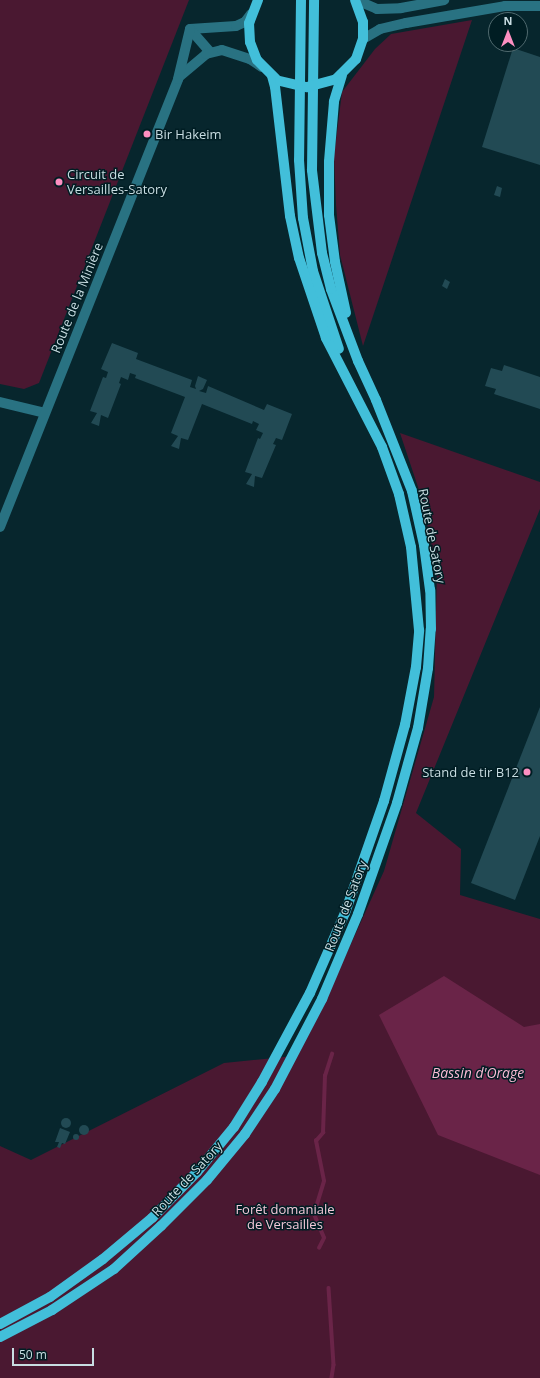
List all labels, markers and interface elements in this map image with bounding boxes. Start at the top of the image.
north arrow [488,12,528,52]
text: N [504,13,512,28]
place label: Bir Hakeim [155,126,222,142]
marker: Bir Hakeim [142,129,152,139]
place label: Circuit de Versailles-Satory [67,167,167,198]
marker: Circuit de Versailles-Satory [54,177,64,187]
street label: Route de la Minière [48,240,106,356]
street label: Route de Satory [415,487,449,585]
place label: Stand de tir B12 [422,764,519,780]
marker: Stand de tir B12 [522,767,532,777]
street label: Route de Satory [321,858,371,954]
water label: Bassin d'Orage [432,1065,524,1081]
street label: Route de Satory [148,1138,226,1220]
park label: Forêt domaniale de Versailles [235,1202,335,1233]
scale bar [14,1340,96,1366]
text: 50 m [19,1346,47,1363]

